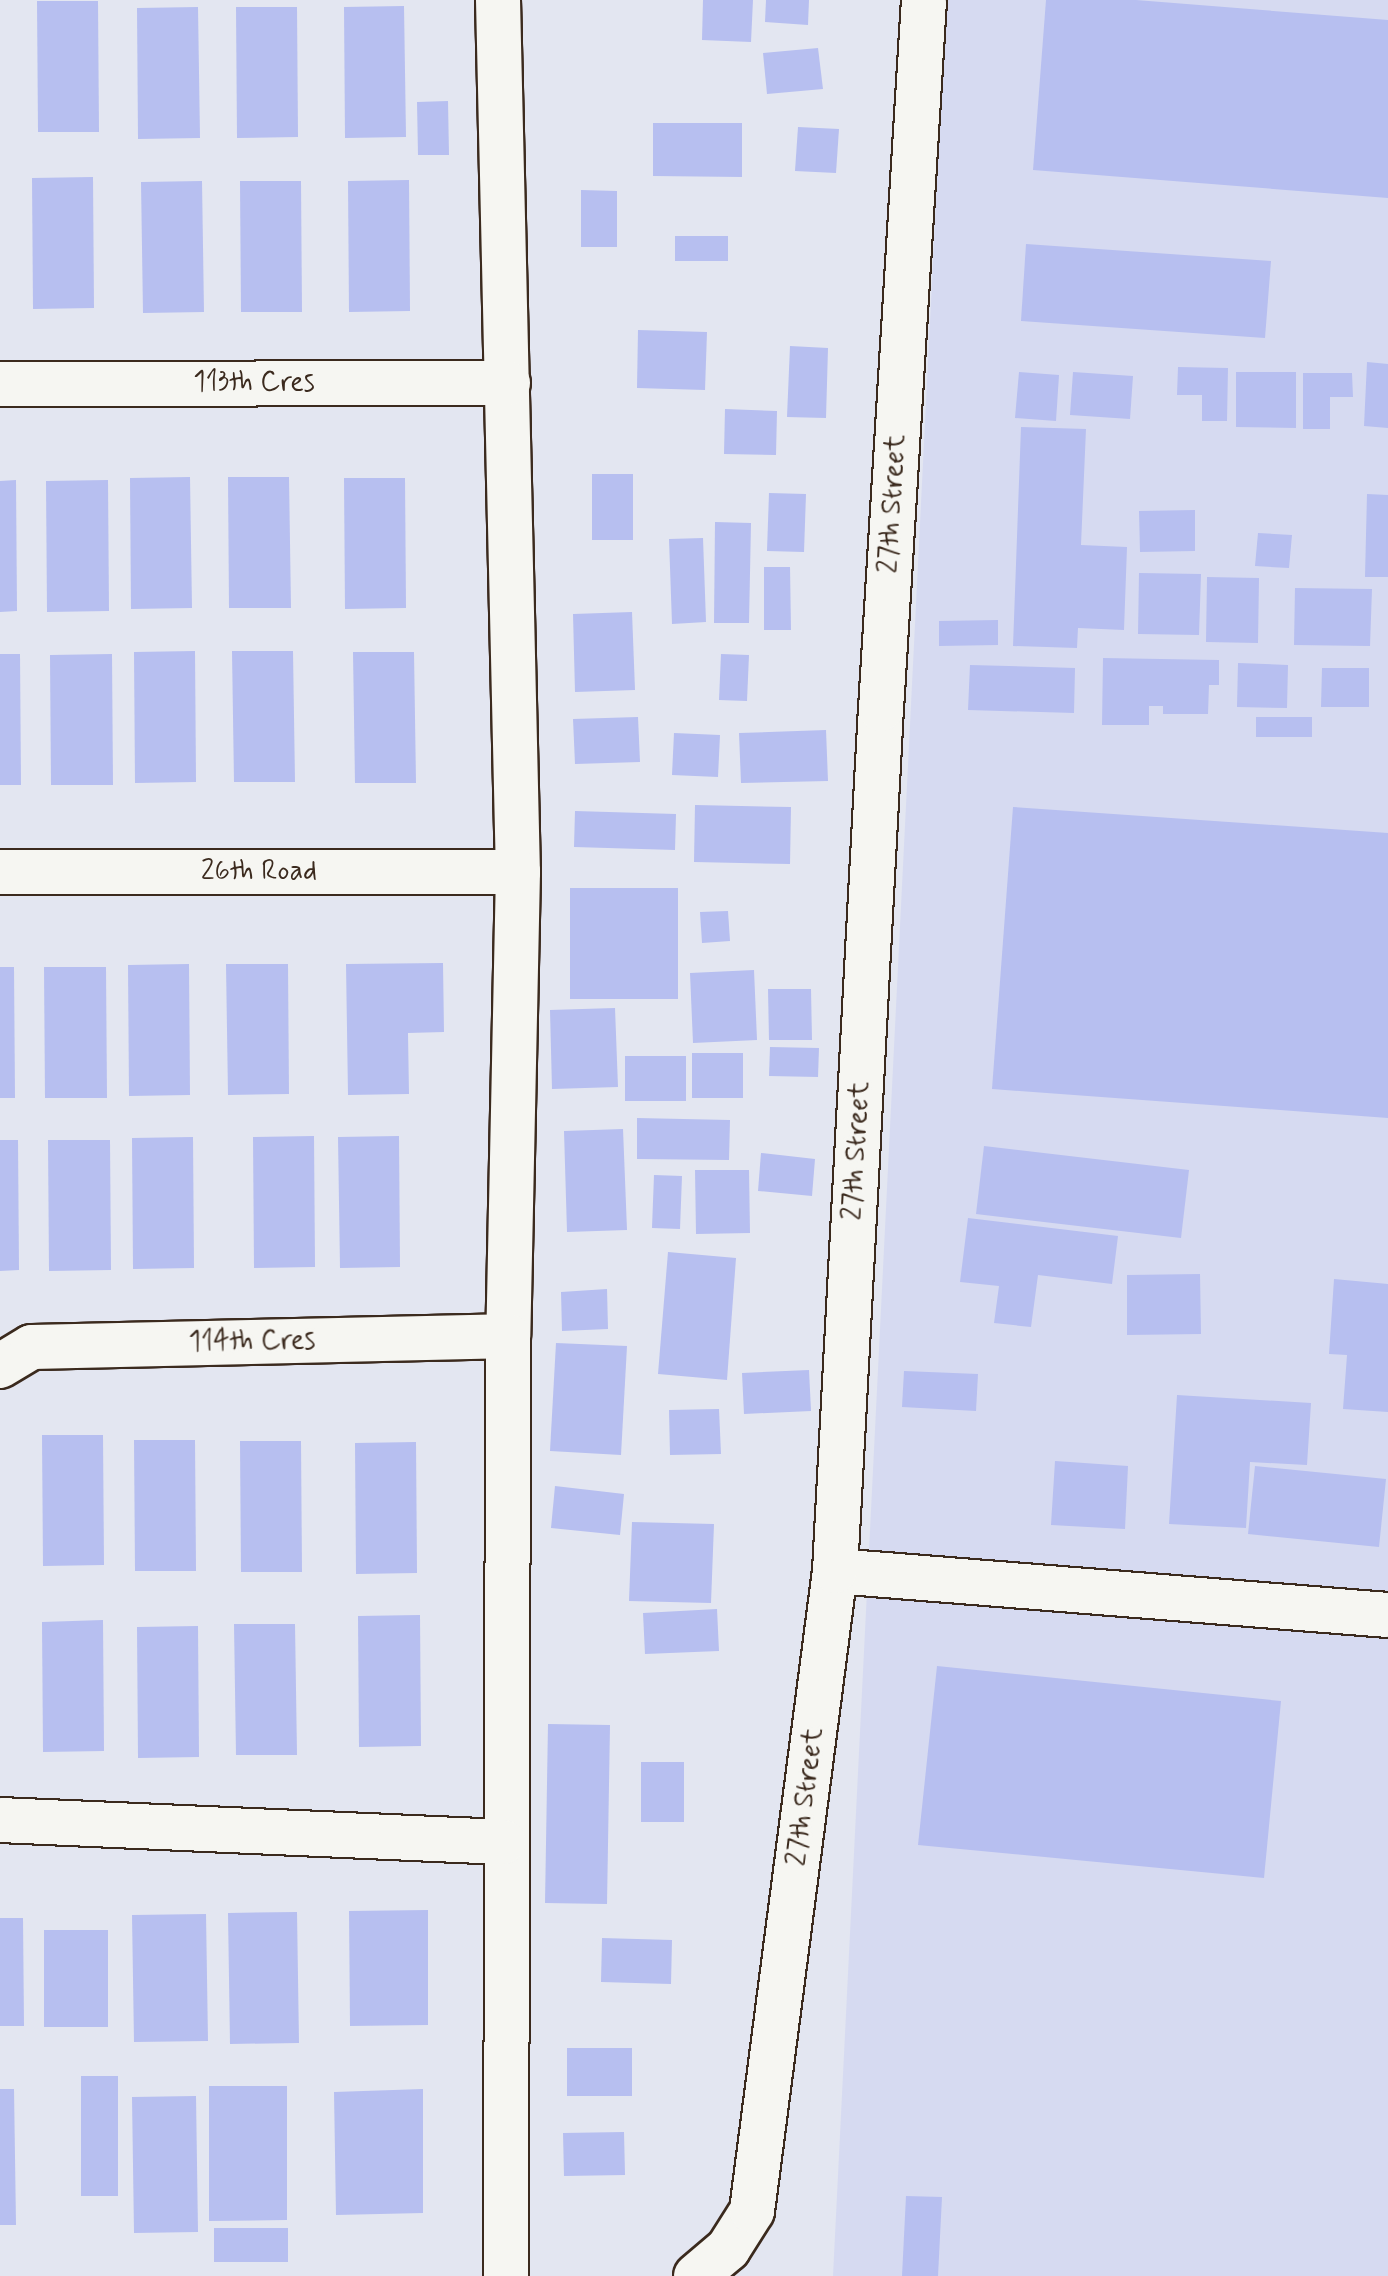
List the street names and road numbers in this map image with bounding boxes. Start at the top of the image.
street label: 113th Cres [193,366,315,400]
street label: 27th Street [873,434,913,574]
street label: 26th Road [201,855,317,889]
street label: 27th Street [837,1081,877,1221]
street label: 114th Cres [188,1324,316,1360]
street label: 27th Street [781,1726,831,1868]

